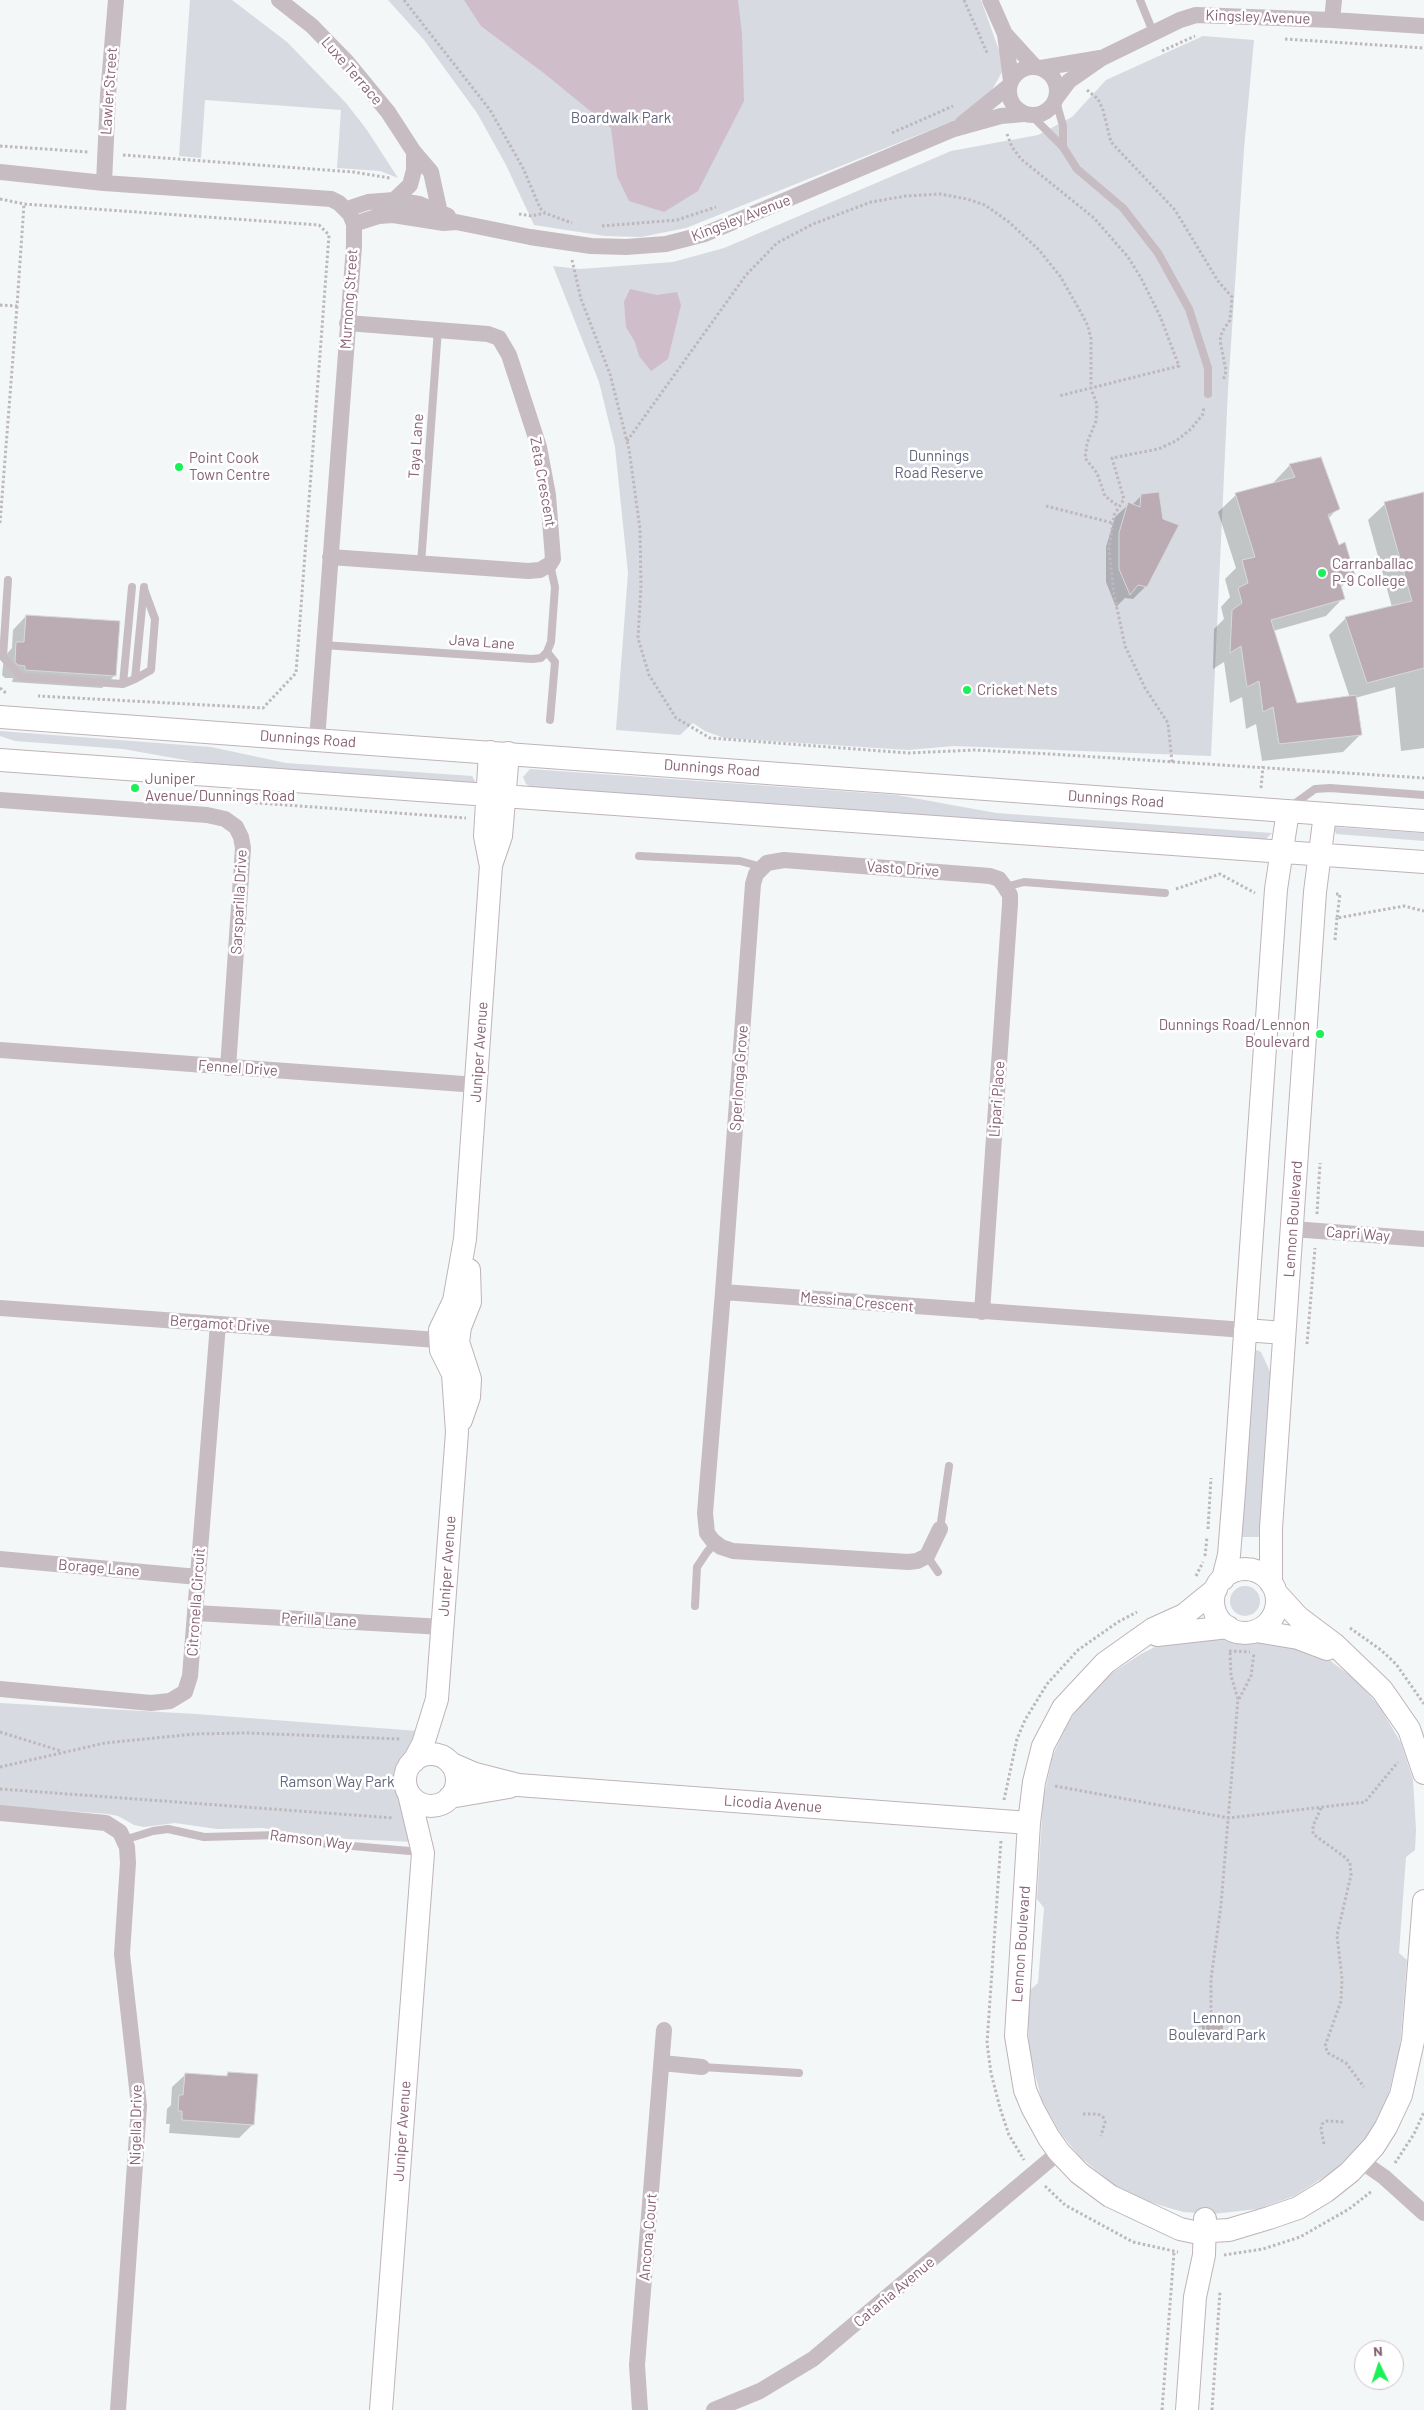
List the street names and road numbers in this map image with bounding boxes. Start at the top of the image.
street label: Kingsley Avenue [1205,6,1311,28]
street label: Luxe Terrace [318,33,386,109]
street label: Lawler Street [97,47,121,135]
street label: Kingsley Avenue [689,191,793,245]
street label: Murnong Street [337,248,361,350]
street label: Taya Lane [405,413,427,479]
street label: Zeta Crescent [526,436,560,528]
street label: Java Lane [448,631,516,653]
street label: Dunnings Road [259,727,357,751]
street label: Dunnings Road [663,756,761,780]
street label: Dunnings Road [1067,787,1165,811]
street label: Sarsparilla Drive [227,849,251,955]
street label: Vasto Drive [866,857,940,881]
street label: Juniper Avenue [467,1001,491,1103]
street label: Sperlonga Grove [726,1024,752,1132]
street label: Fennel Drive [198,1056,278,1080]
street label: Lipari Place [985,1060,1009,1138]
street label: Lennon Boulevard [1280,1160,1306,1278]
street label: Capri Way [1325,1223,1391,1245]
street label: Messina Crescent [799,1288,915,1316]
street label: Bergamot Drive [169,1312,271,1336]
street label: Juniper Avenue [435,1515,459,1617]
street label: Citronella Circuit [183,1547,209,1657]
street label: Borage Lane [57,1555,141,1581]
street label: Perilla Lane [281,1609,357,1631]
street label: Licodia Avenue [723,1792,823,1816]
street label: Ramson Way [269,1826,353,1854]
street label: Lennon Boulevard [1008,1885,1034,2003]
street label: Juniper Avenue [390,2080,414,2182]
street label: Nigella Drive [126,2084,146,2166]
street label: Ancona Court [635,2192,661,2282]
street label: Catania Avenue [850,2253,938,2331]

